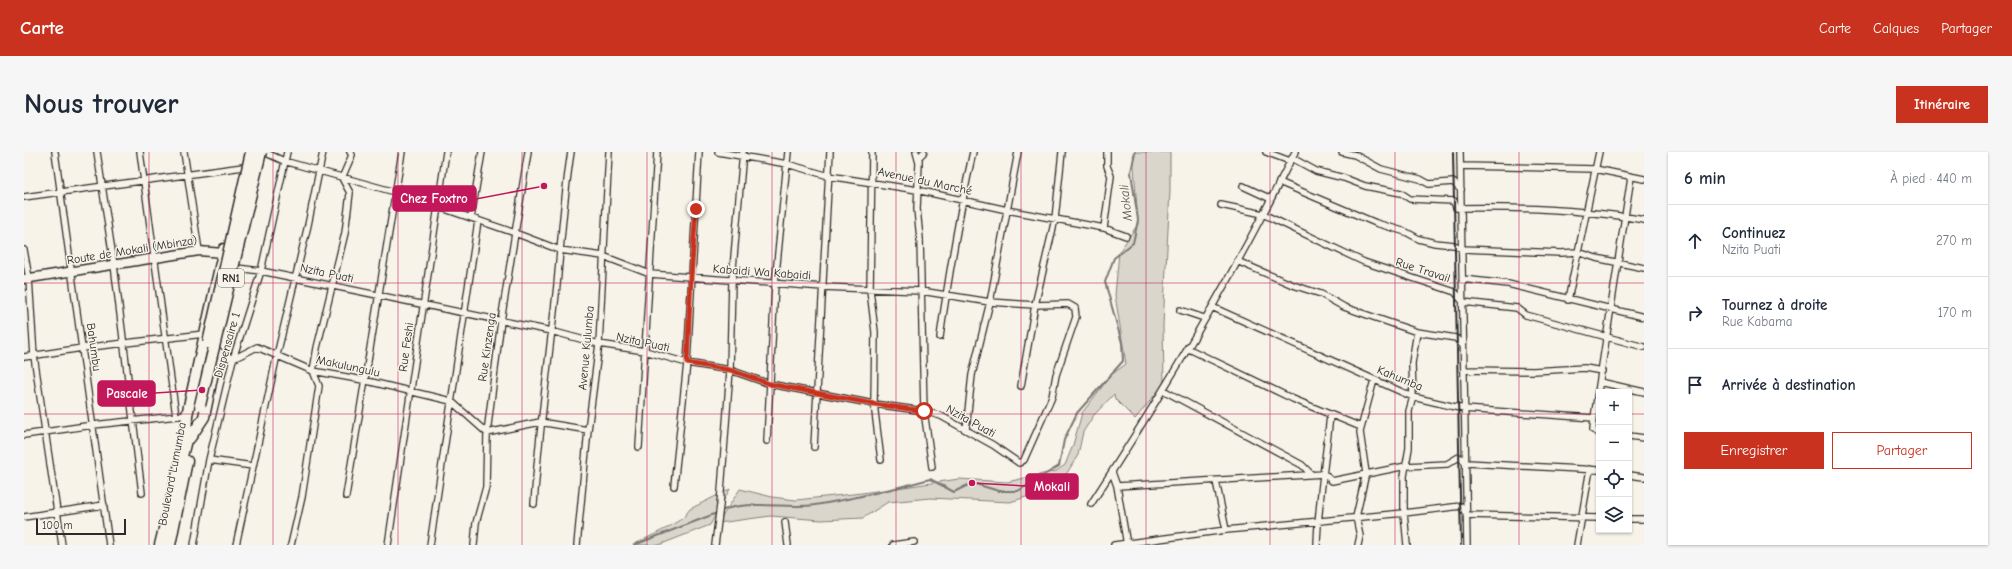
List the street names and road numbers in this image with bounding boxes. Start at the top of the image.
street label: Avenue du Marché [877,164,973,198]
street label: Route de Mokali (Mbinza) [66,233,198,267]
street label: Rue Travail [1394,255,1452,285]
street label: Nzita Puati [299,261,355,285]
street label: Kabaidi Wa Kabaidi [712,262,812,282]
road number: RN1 [218,269,244,287]
street label: Avenue Kulumba [575,305,597,391]
street label: Dispensaire 1 [211,310,243,379]
street label: Rue Kinzenga [475,312,499,382]
street label: Rue Feshi [396,321,416,373]
street label: Bahumbu [84,322,104,372]
street label: Nzita Puati [615,330,671,354]
street label: Makulungulu [315,352,381,380]
street label: Kahumba [1375,363,1425,393]
street label: Nzita Puati [944,402,998,440]
street label: Boulevard Lumumba [155,421,189,527]

